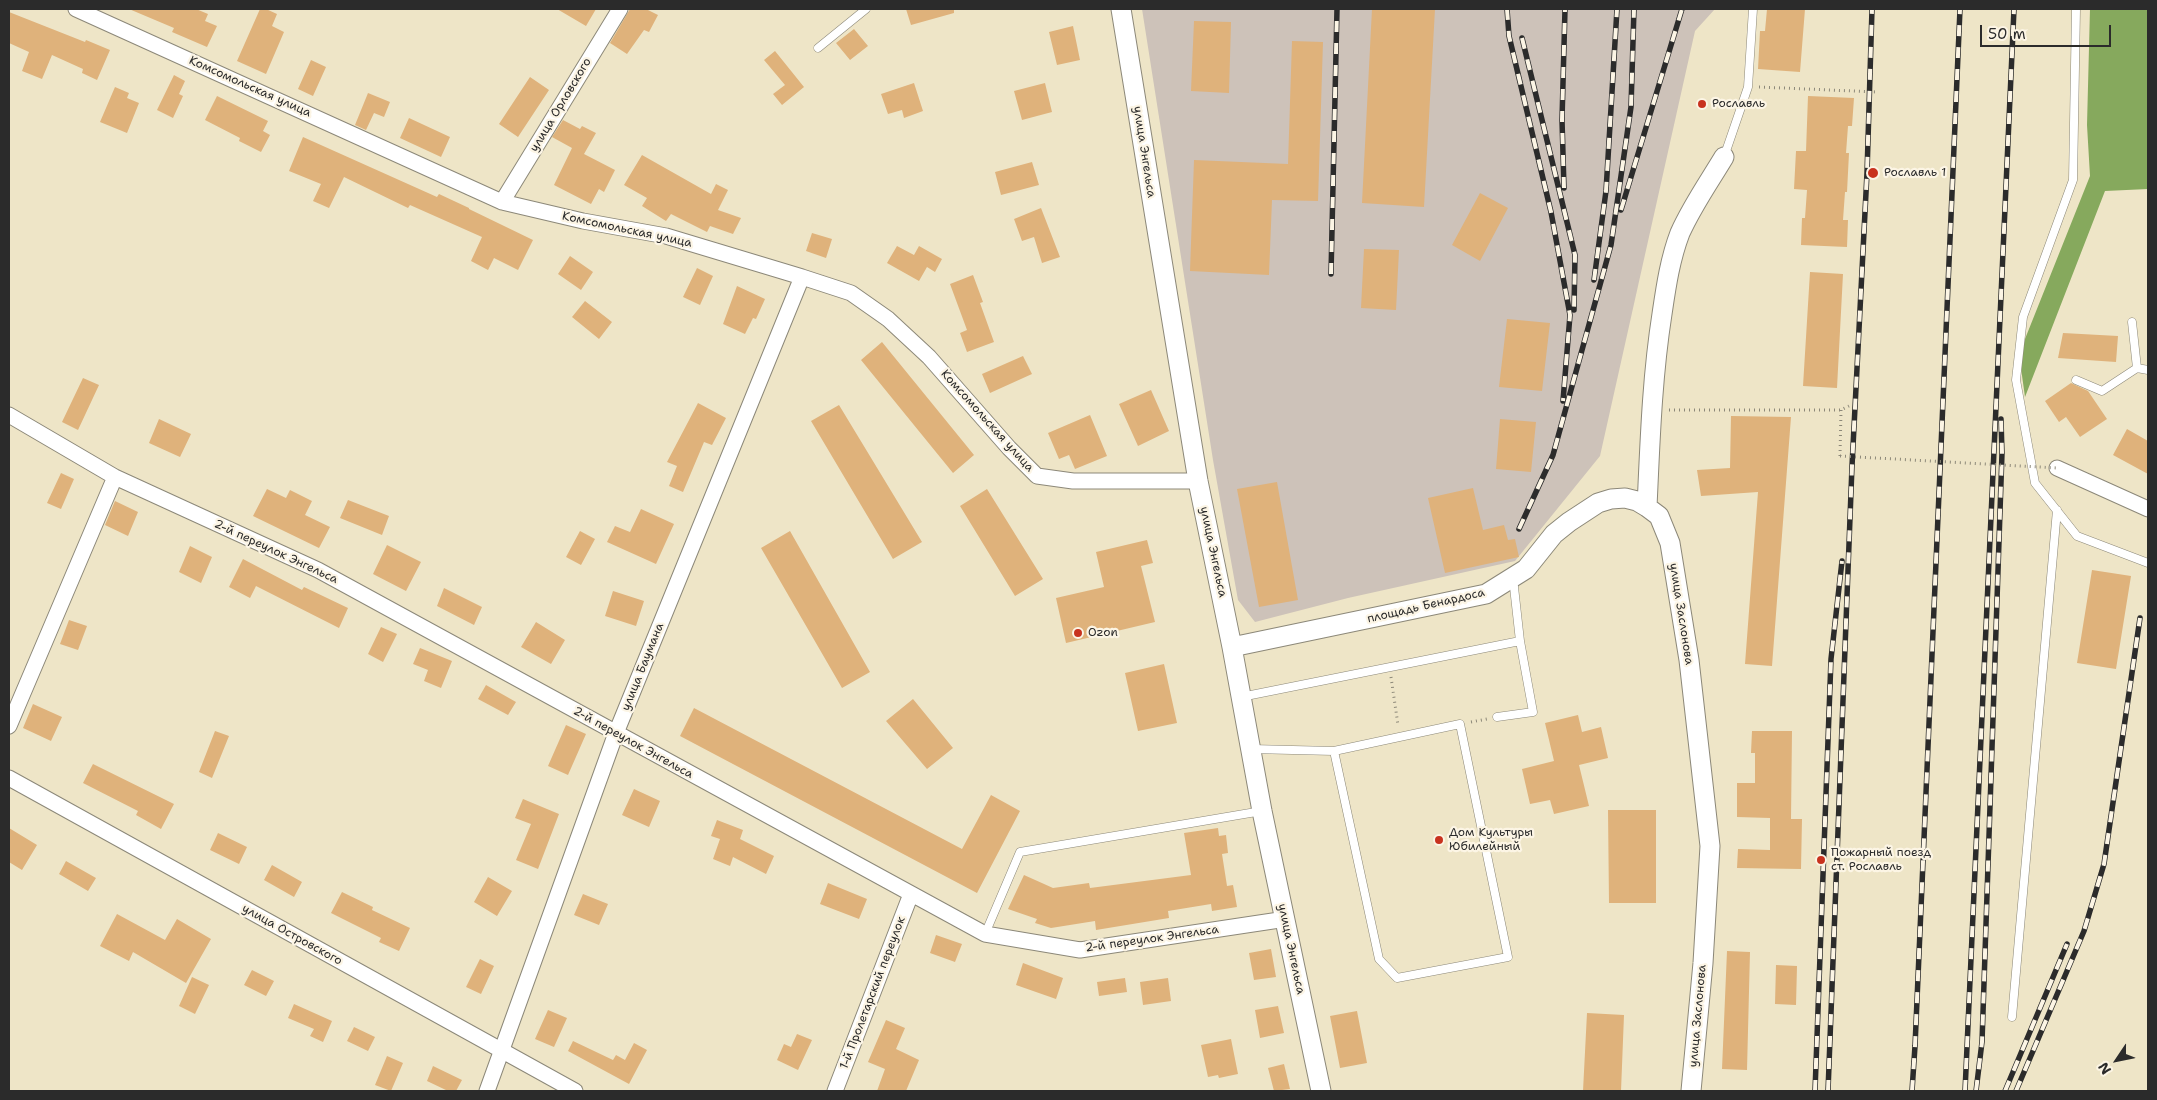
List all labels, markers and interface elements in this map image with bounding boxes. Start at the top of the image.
scale bar [1982,15,2113,47]
text: 50 m [1988,24,2026,44]
street label: Комсомольская улица [187,54,313,120]
street label: улица Орловского [527,55,595,155]
place label: Рославль [1712,97,1765,111]
marker: Рославль [1696,98,1708,110]
street label: улица Энгельса [1130,105,1158,199]
marker: Рославль 1 [1866,166,1880,180]
place label: Рославль 1 [1884,166,1946,180]
street label: Комсомольская улица [561,209,693,251]
street label: Комсомольская улица [937,367,1037,475]
street label: улица Энгельса [1196,505,1230,599]
street label: 2-й переулок Энгельса [212,517,340,587]
street label: улица Заслонова [1666,562,1696,666]
street label: площадь Бенардоса [1366,585,1486,627]
street label: улица Баумана [619,621,667,713]
place label: Ozon [1088,626,1118,640]
marker: Ozon [1072,627,1084,639]
street label: 2-й переулок Энгельса [571,704,695,782]
place label: Дом Культуры Юбилейный [1449,826,1533,854]
marker: Дом Культуры Юбилейный [1433,834,1445,846]
place label: Пожарный поезд ст. Рославль [1831,846,1931,874]
marker: Пожарный поезд ст. Рославль [1815,854,1827,866]
street label: улица Островского [239,901,345,969]
street label: улица Энгельса [1274,902,1308,996]
street label: 1-й Пролетарский переулок [837,915,909,1071]
street label: 2-й переулок Энгельса [1084,922,1220,956]
street label: улица Заслонова [1686,964,1710,1068]
north arrow [2092,1035,2142,1085]
text: N [2094,1059,2115,1078]

